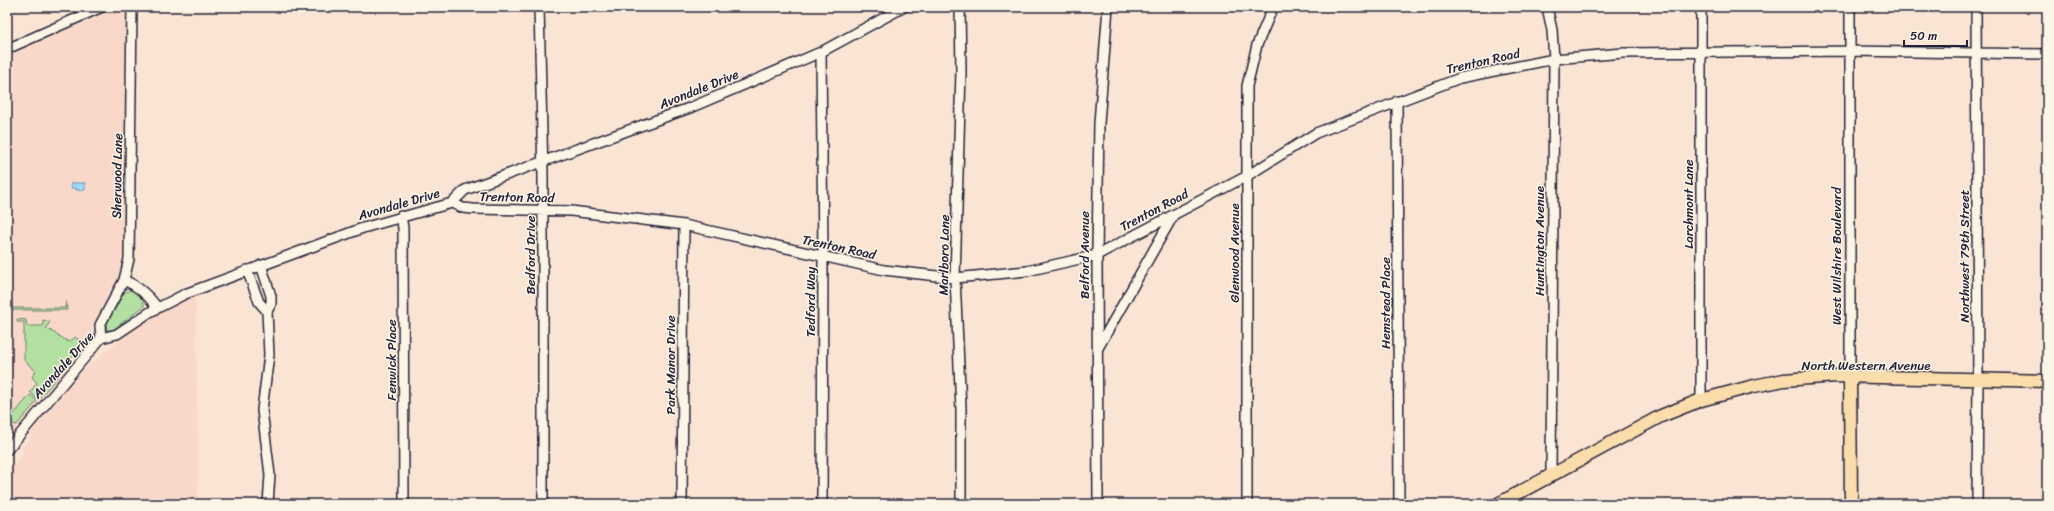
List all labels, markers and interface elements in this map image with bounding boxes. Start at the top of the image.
scale bar [1904,22,1967,48]
text: 50 m [1910,25,1937,47]
street label: Trenton Road [1444,41,1523,81]
street label: Avondale Drive [655,62,743,116]
street label: Sherwood Lane [105,133,129,219]
street label: Larchmont Lane [1677,159,1700,249]
street label: Avondale Drive [354,181,443,227]
street label: Trenton Road [1115,182,1194,238]
street label: Trenton Road [479,185,556,209]
street label: Huntington Avenue [1528,186,1551,296]
street label: West Wilshire Boulevard [1825,186,1848,325]
street label: Northwest 79th Street [1953,189,1976,322]
street label: Glenwood Avenue [1223,203,1246,303]
street label: Belford Avenue [1073,211,1096,299]
street label: Marlboro Lane [932,214,956,296]
street label: Bedford Drive [519,215,542,294]
street label: Trenton Road [800,228,879,266]
street label: Hemstead Place [1374,257,1397,349]
street label: Tedford Way [799,266,822,337]
street label: Park Manor Drive [659,315,682,415]
street label: Fenwick Place [380,319,403,401]
street label: Avondale Drive [26,326,100,405]
street label: North Western Avenue [1802,354,1930,377]

